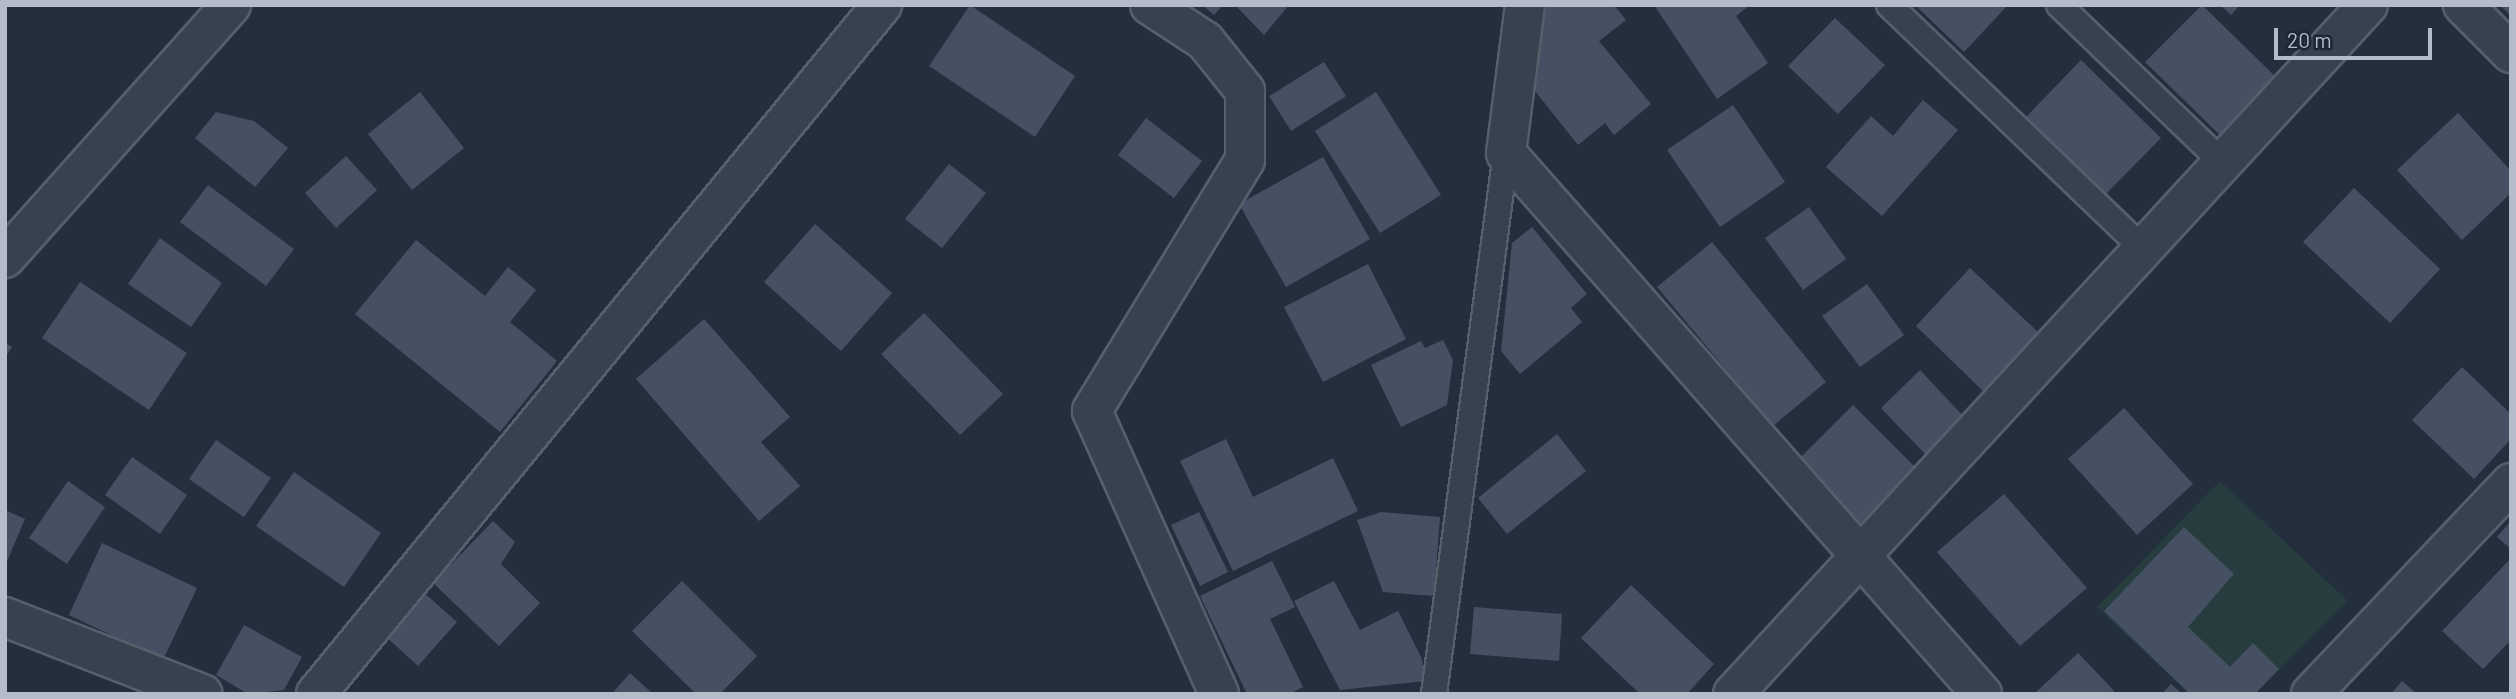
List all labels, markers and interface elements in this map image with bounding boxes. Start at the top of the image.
scale bar [2278,14,2436,58]
text: 20 m [2287,27,2332,52]

